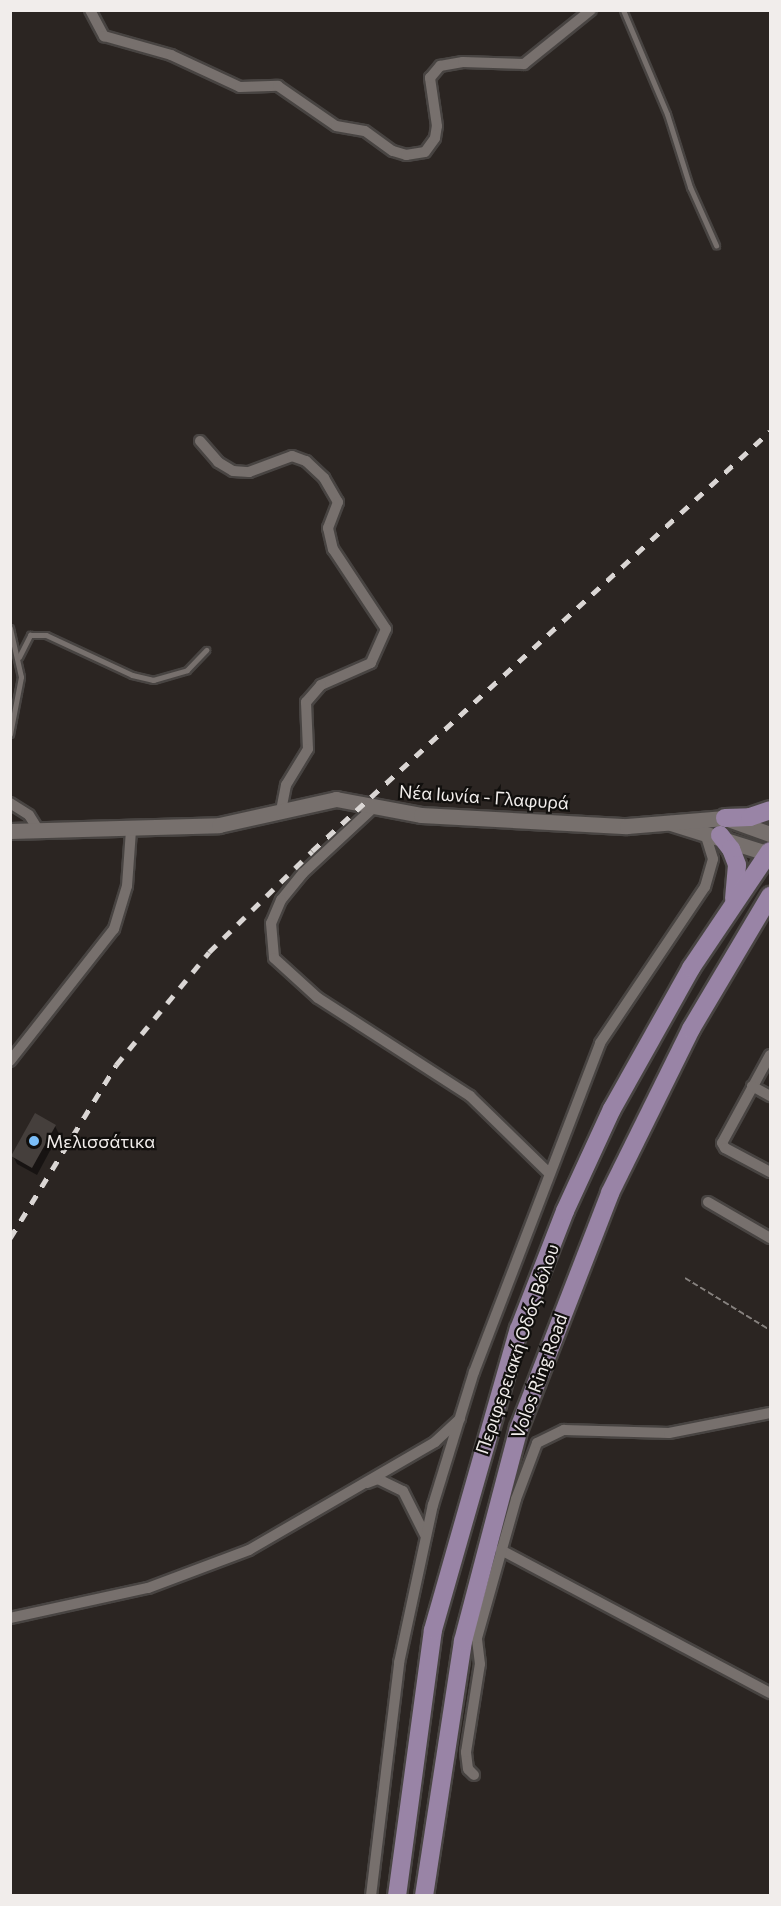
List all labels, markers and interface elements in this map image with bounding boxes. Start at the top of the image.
street label: Νέα Ιωνία - Γλαφυρά [398,780,570,814]
place label: Μελισσάτικα [46,1130,155,1152]
marker: Μελισσάτικα [27,1134,41,1148]
street label: Περιφερειακή Οδός Βόλου [471,1241,563,1457]
street label: Volos Ring Road [506,1311,572,1441]

